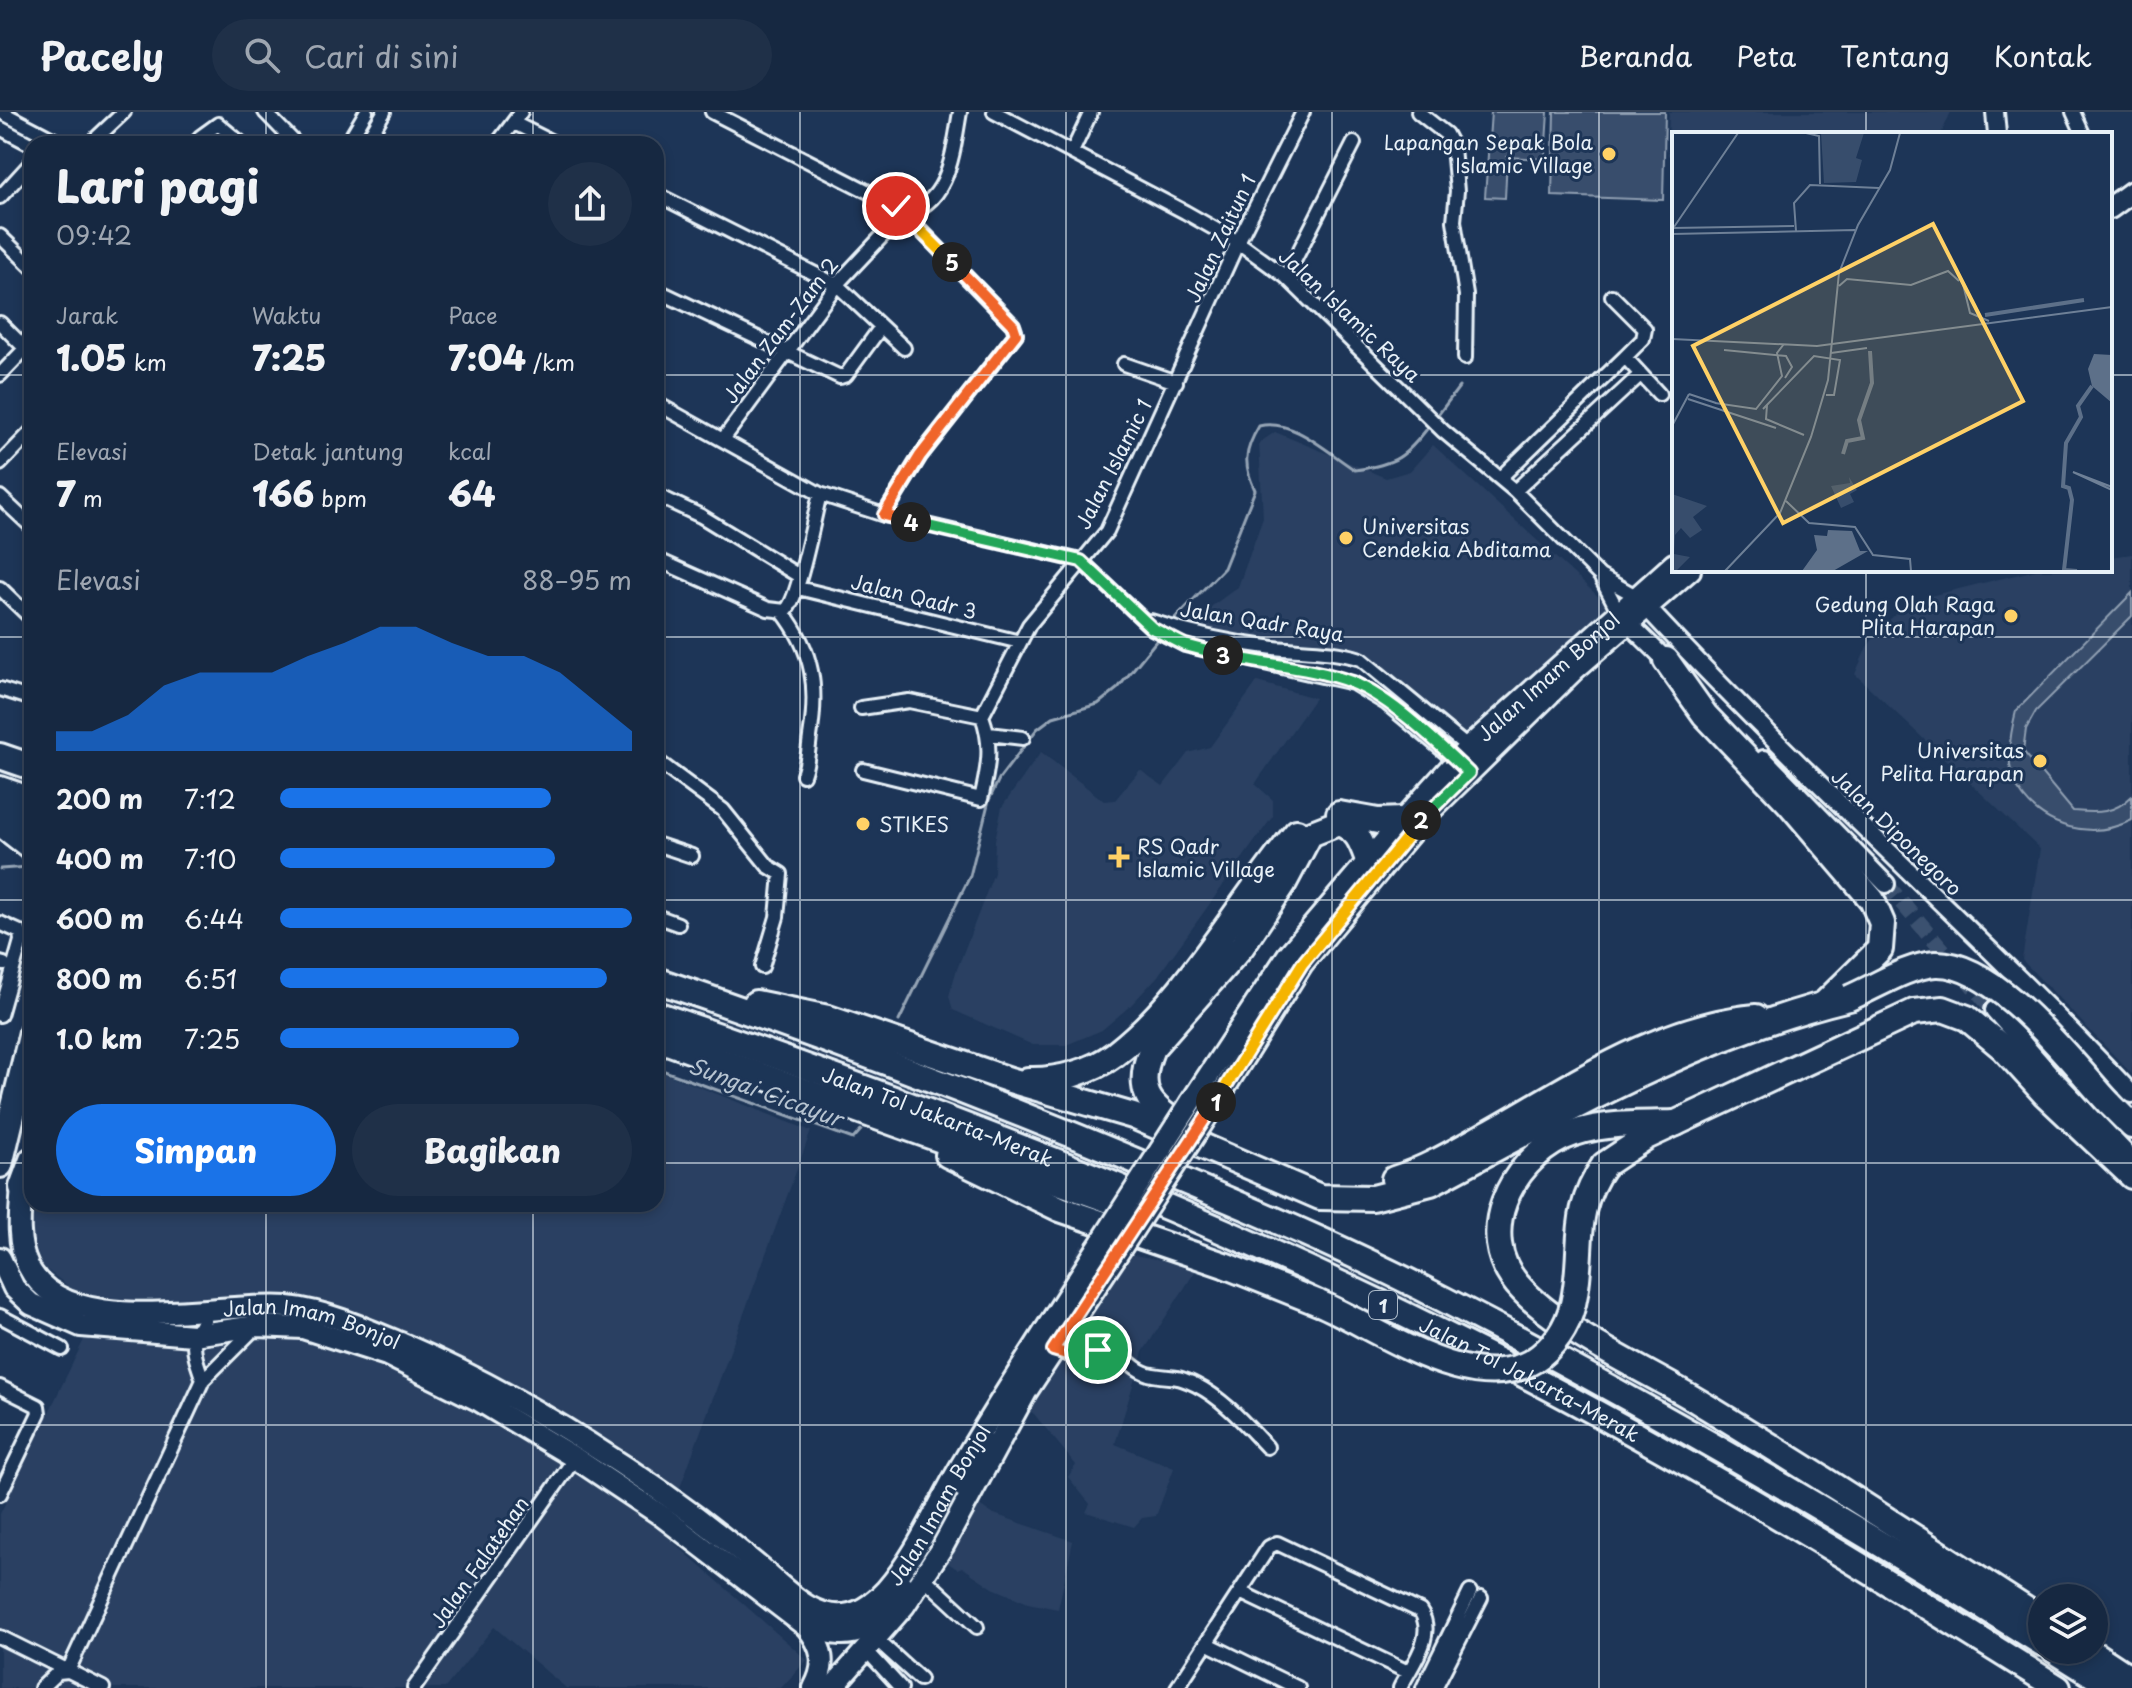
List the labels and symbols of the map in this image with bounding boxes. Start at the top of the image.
place label: Lapangan Sepak Bola Islamic Village [1384,127,1594,180]
inset map [1672,132,2112,572]
marker: Lapangan Sepak Bola Islamic Village [1600,145,1618,163]
street label: Jalan Zaitun 1 [1177,169,1263,307]
pin [862,172,930,240]
street label: Jalan Islamic Raya [1272,241,1428,389]
pin: 5 [932,242,972,282]
street label: Jalan Zam-Zam 2 [715,251,845,409]
street label: Jalan Islamic 1 [1067,394,1159,534]
pin: 4 [891,502,931,542]
place label: Universitas Cendekia Abditama [1362,511,1551,564]
marker: Universitas Cendekia Abditama [1337,529,1355,547]
street label: Jalan Qadr 3 [848,566,980,626]
place label: Gedung Olah Raga Plita Harapan [1815,589,1995,642]
street label: Jalan Qadr Raya [1178,593,1346,649]
street label: Jalan Imam Bonjol [1470,605,1626,748]
marker: Gedung Olah Raga Plita Harapan [2002,607,2020,625]
pin: 3 [1203,635,1243,675]
place label: Universitas Pelita Harapan [1880,735,2024,788]
marker: Universitas Pelita Harapan [2031,752,2049,770]
street label: Jalan Diponegoro [1825,762,1969,902]
pin: 2 [1401,800,1441,840]
place label: STIKES [879,809,949,839]
marker: STIKES [854,815,872,833]
place label: RS Qadr Islamic Village [1137,831,1275,884]
marker: RS Qadr Islamic Village [1108,846,1130,868]
water label: Sungai Cicayur [685,1048,850,1135]
street label: Jalan Tol Jakarta–Merak [818,1059,1058,1174]
pin: 1 [1196,1082,1236,1122]
street label: Jalan Imam Bonjol [222,1291,405,1356]
road number: 1 [1369,1291,1397,1319]
street label: Jalan Tol Jakarta–Merak [1414,1309,1646,1449]
pin [1064,1316,1132,1384]
street label: Jalan Imam Bonjol [880,1418,998,1592]
street label: Jalan Falatehan [422,1490,536,1634]

